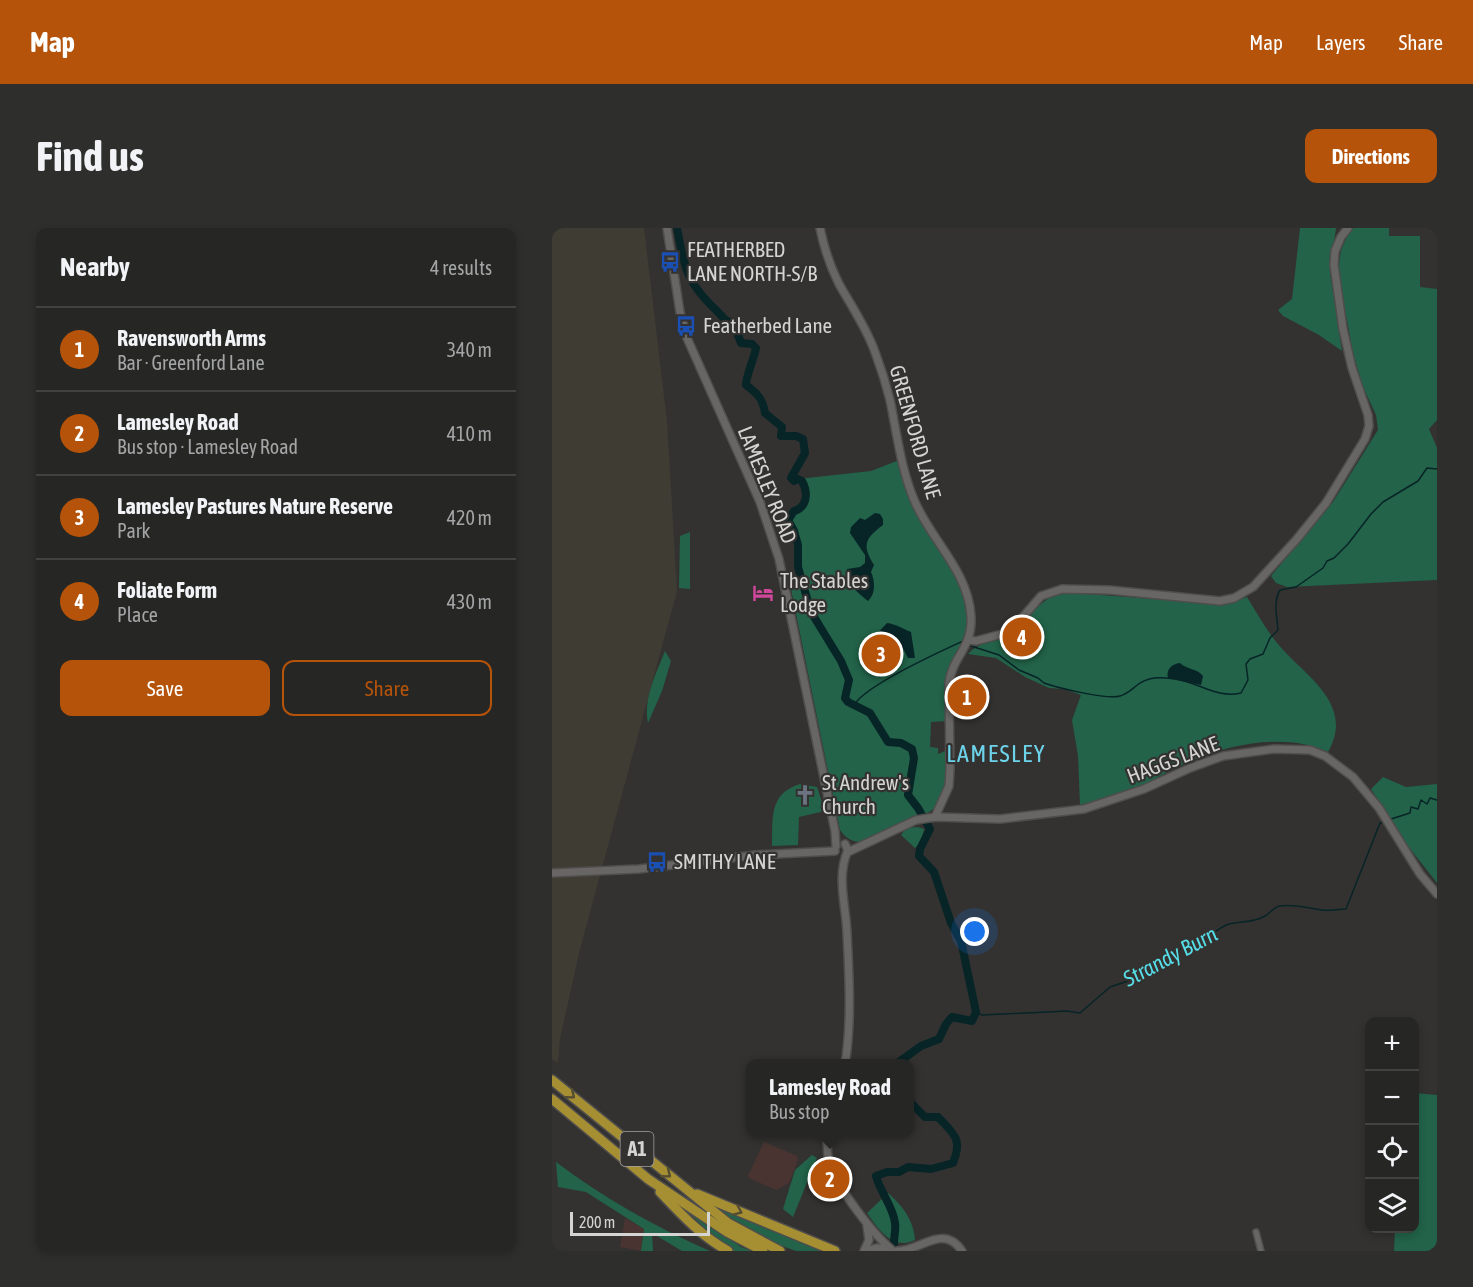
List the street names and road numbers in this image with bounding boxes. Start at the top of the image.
street label: GREENFORD LANE [885,362,946,501]
street label: LAMESLEY ROAD [734,423,802,547]
street label: HAGGS LANE [1123,731,1222,788]
road number: A1 [620,1132,653,1166]

